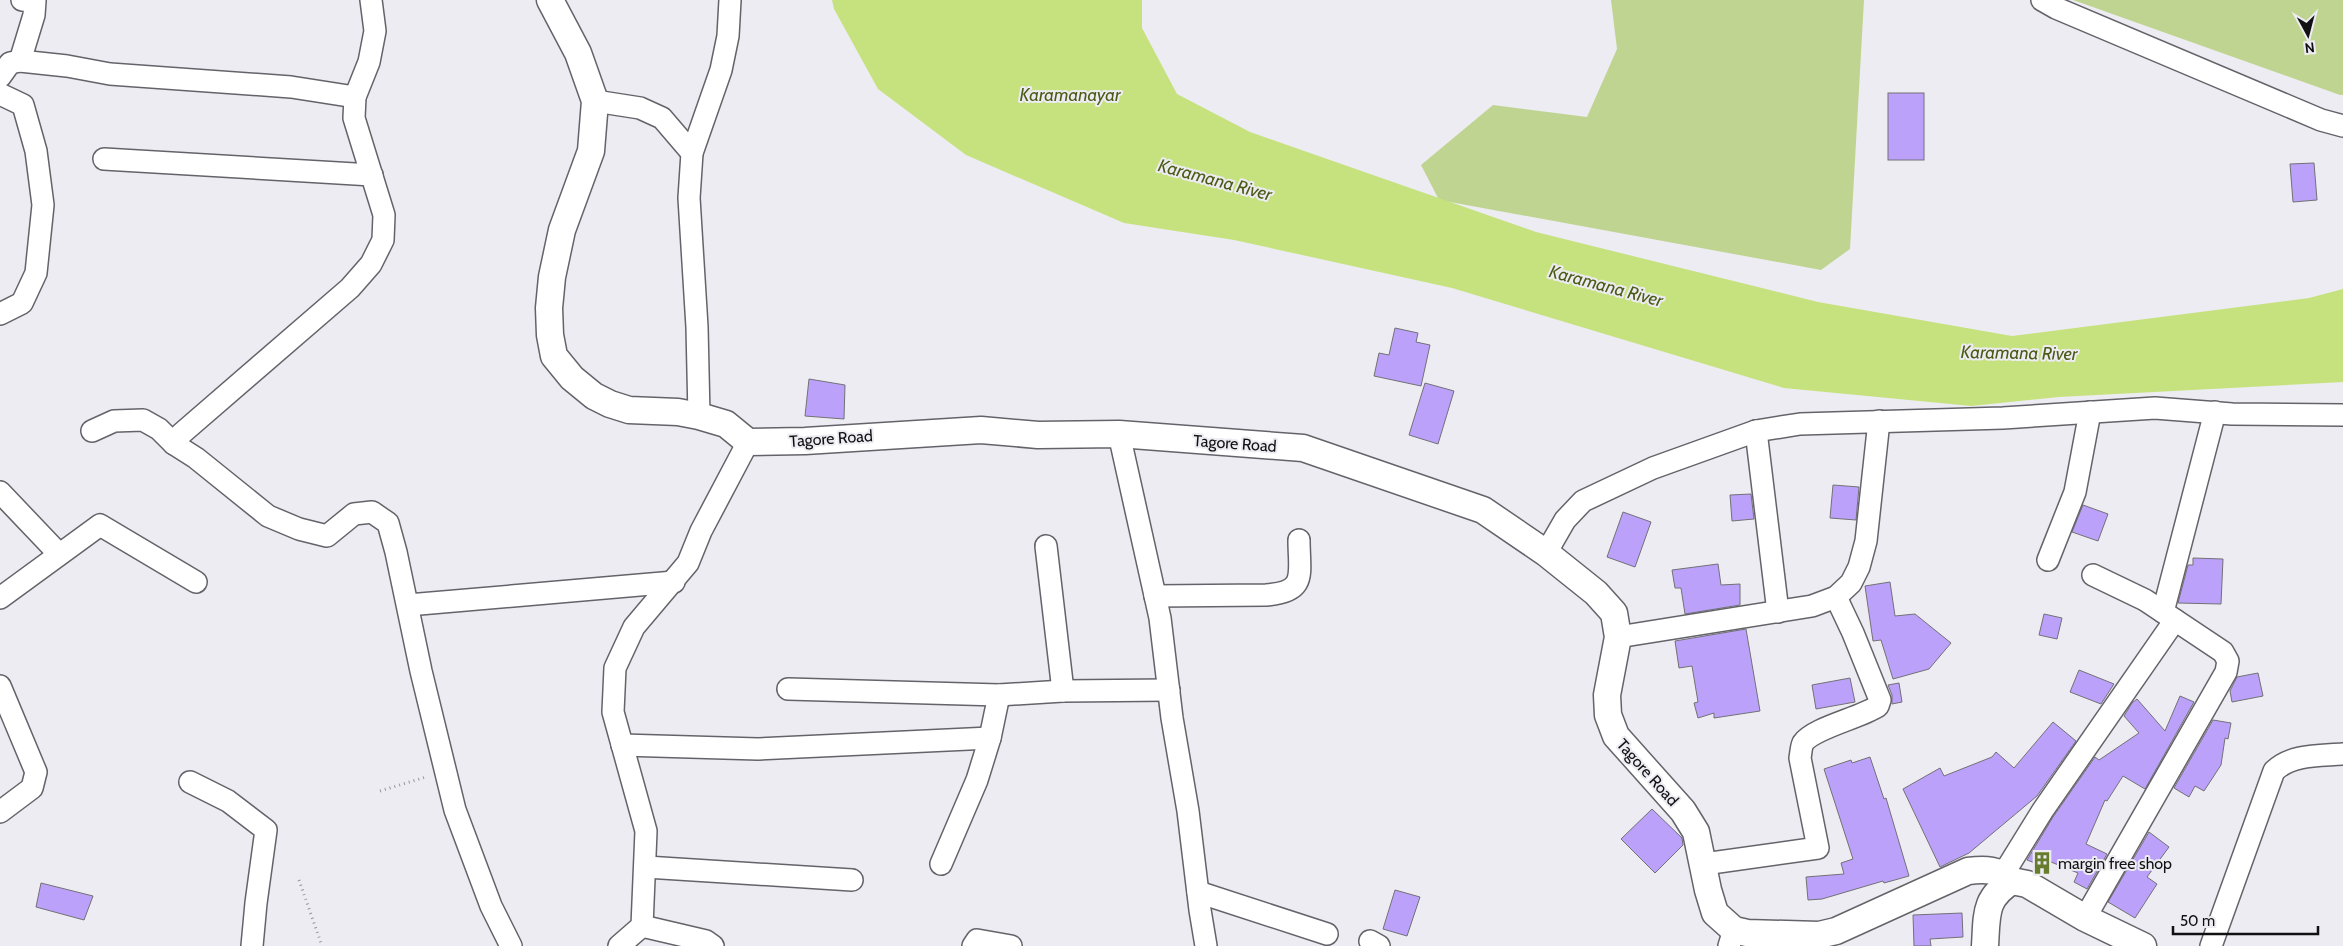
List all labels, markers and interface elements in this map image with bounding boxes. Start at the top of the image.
north arrow [2283,10,2333,60]
text: N [2304,38,2316,57]
water label: Karamanayar [1020,84,1122,106]
water label: Karamana River [1156,154,1276,206]
water label: Karamana River [1547,260,1667,312]
water label: Karamana River [1960,341,2079,365]
street label: Tagore Road [789,426,873,451]
street label: Tagore Road [1193,431,1277,456]
street label: Tagore Road [1613,735,1683,810]
building icon: margin free shop [2029,850,2055,876]
place label: margin free shop [2058,854,2172,873]
scale bar [2173,904,2318,936]
text: 50 m [2180,912,2215,930]

